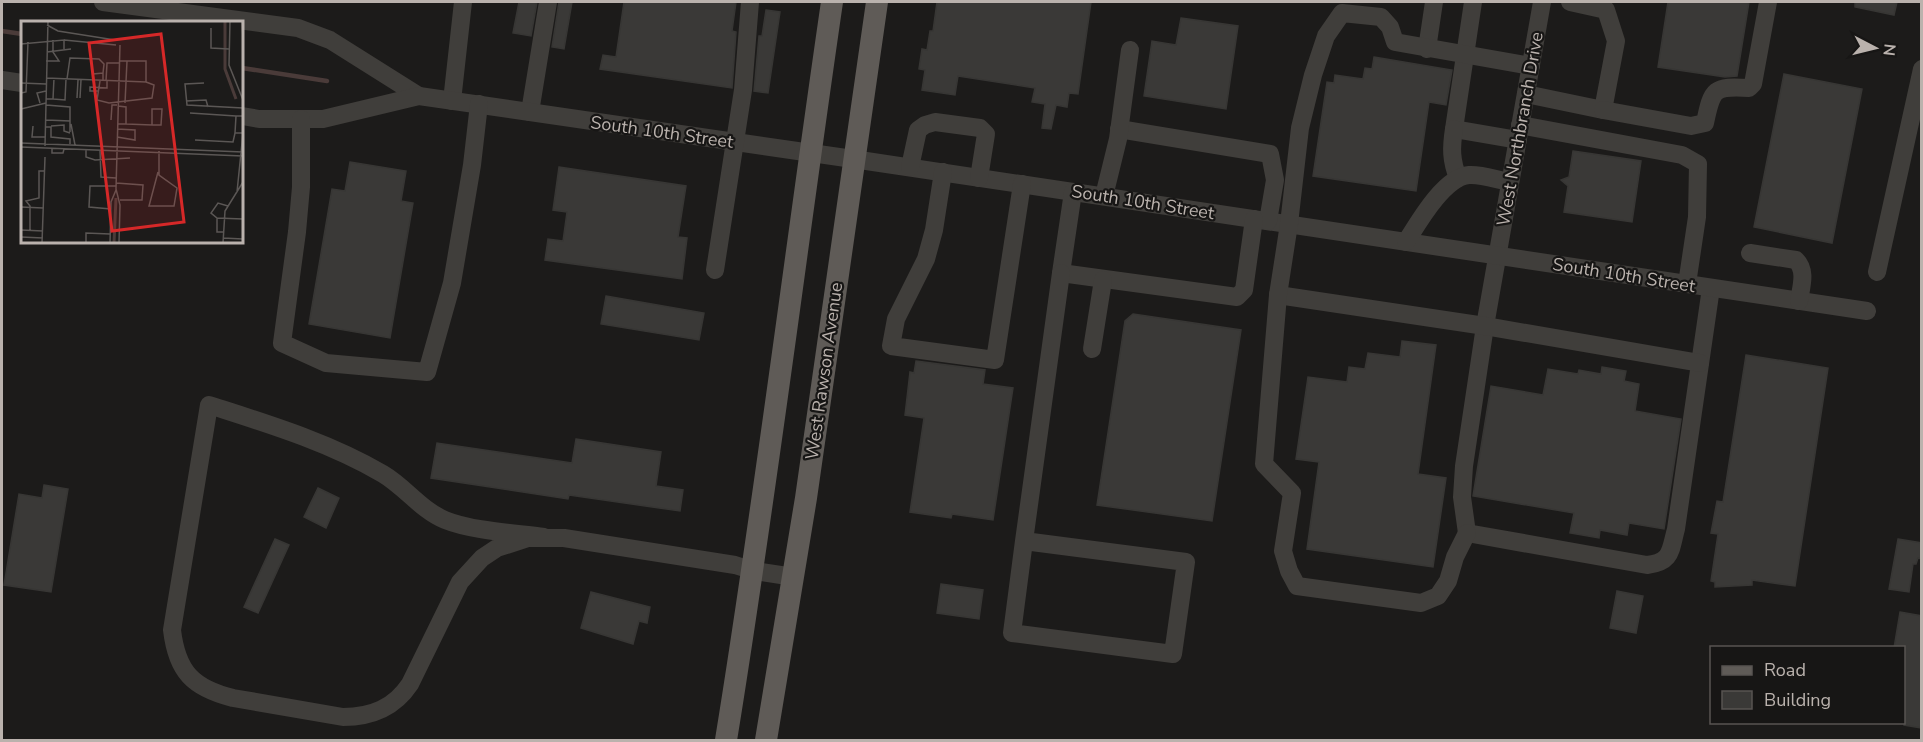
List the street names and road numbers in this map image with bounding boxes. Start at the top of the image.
street label: West Northbranch Drive [1491,30,1549,228]
street label: South 10th Street [589,110,736,154]
street label: South 10th Street [1070,179,1217,225]
street label: South 10th Street [1551,252,1698,298]
street label: West Rawson Avenue [800,281,848,461]

